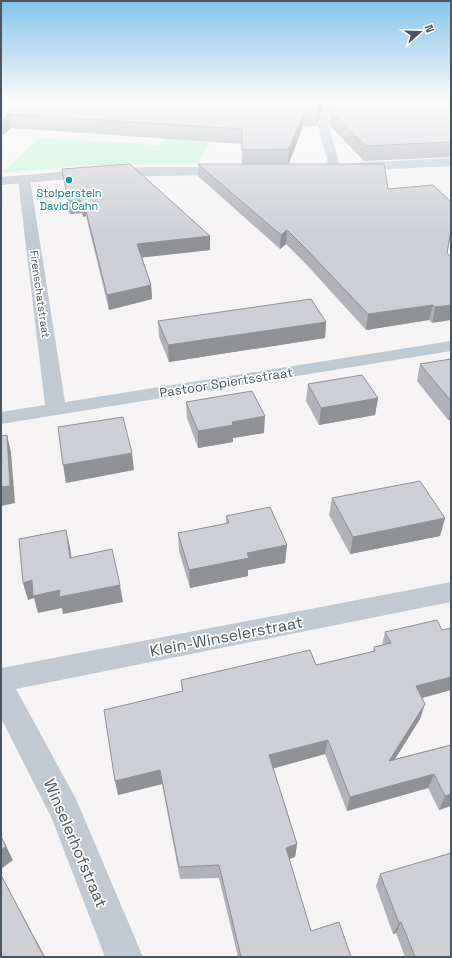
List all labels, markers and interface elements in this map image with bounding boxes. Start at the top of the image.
north arrow [400,12,440,52]
text: N [422,23,437,34]
marker: Stolperstein David Cahn [64,175,74,185]
place label: Stolperstein David Cahn [36,186,102,213]
street label: Firenschatstraat [27,249,53,339]
street label: Pastoor Spiertsstraat [158,364,294,401]
street label: Klein-Winselerstraat [148,611,304,662]
street label: Winselerhofstraat [39,776,112,911]

